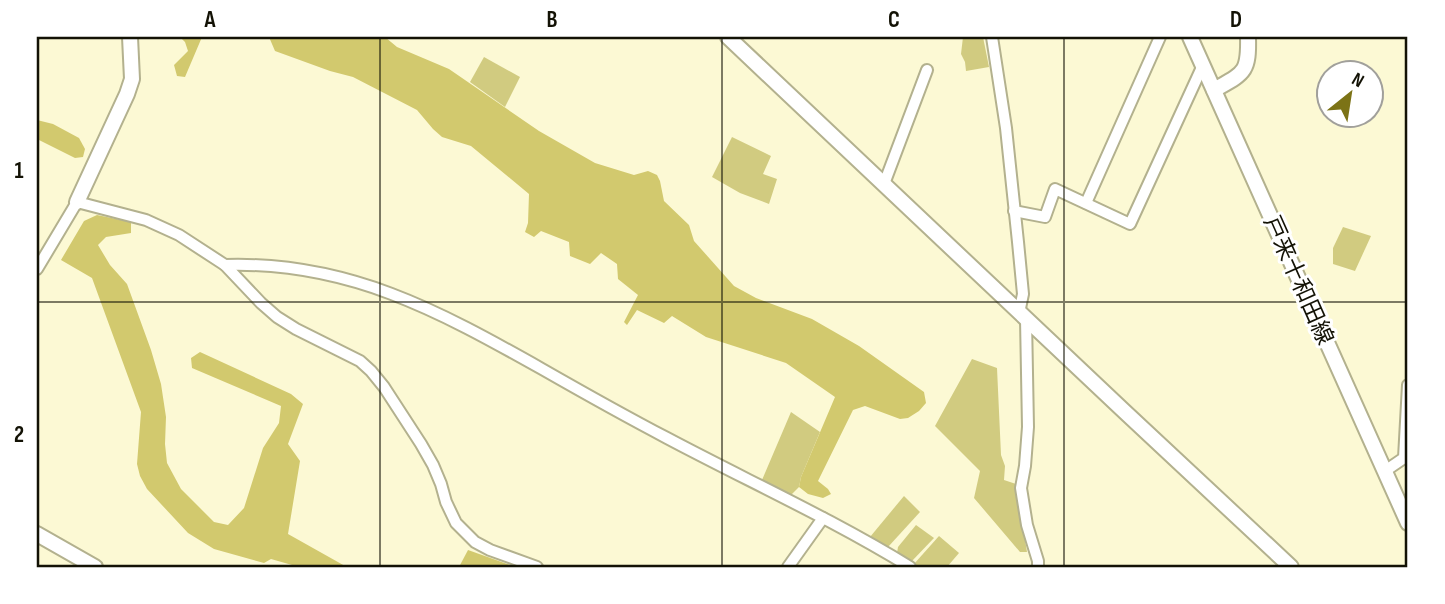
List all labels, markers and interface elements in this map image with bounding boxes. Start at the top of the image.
text: A [204,6,217,34]
text: B [547,6,558,34]
text: C [888,6,900,34]
text: D [1230,6,1242,34]
north arrow [1316,60,1386,130]
text: N [1348,68,1368,93]
text: 1 [14,157,24,185]
street label: 戸来十和田線 [1257,212,1339,349]
text: 2 [14,421,24,449]

